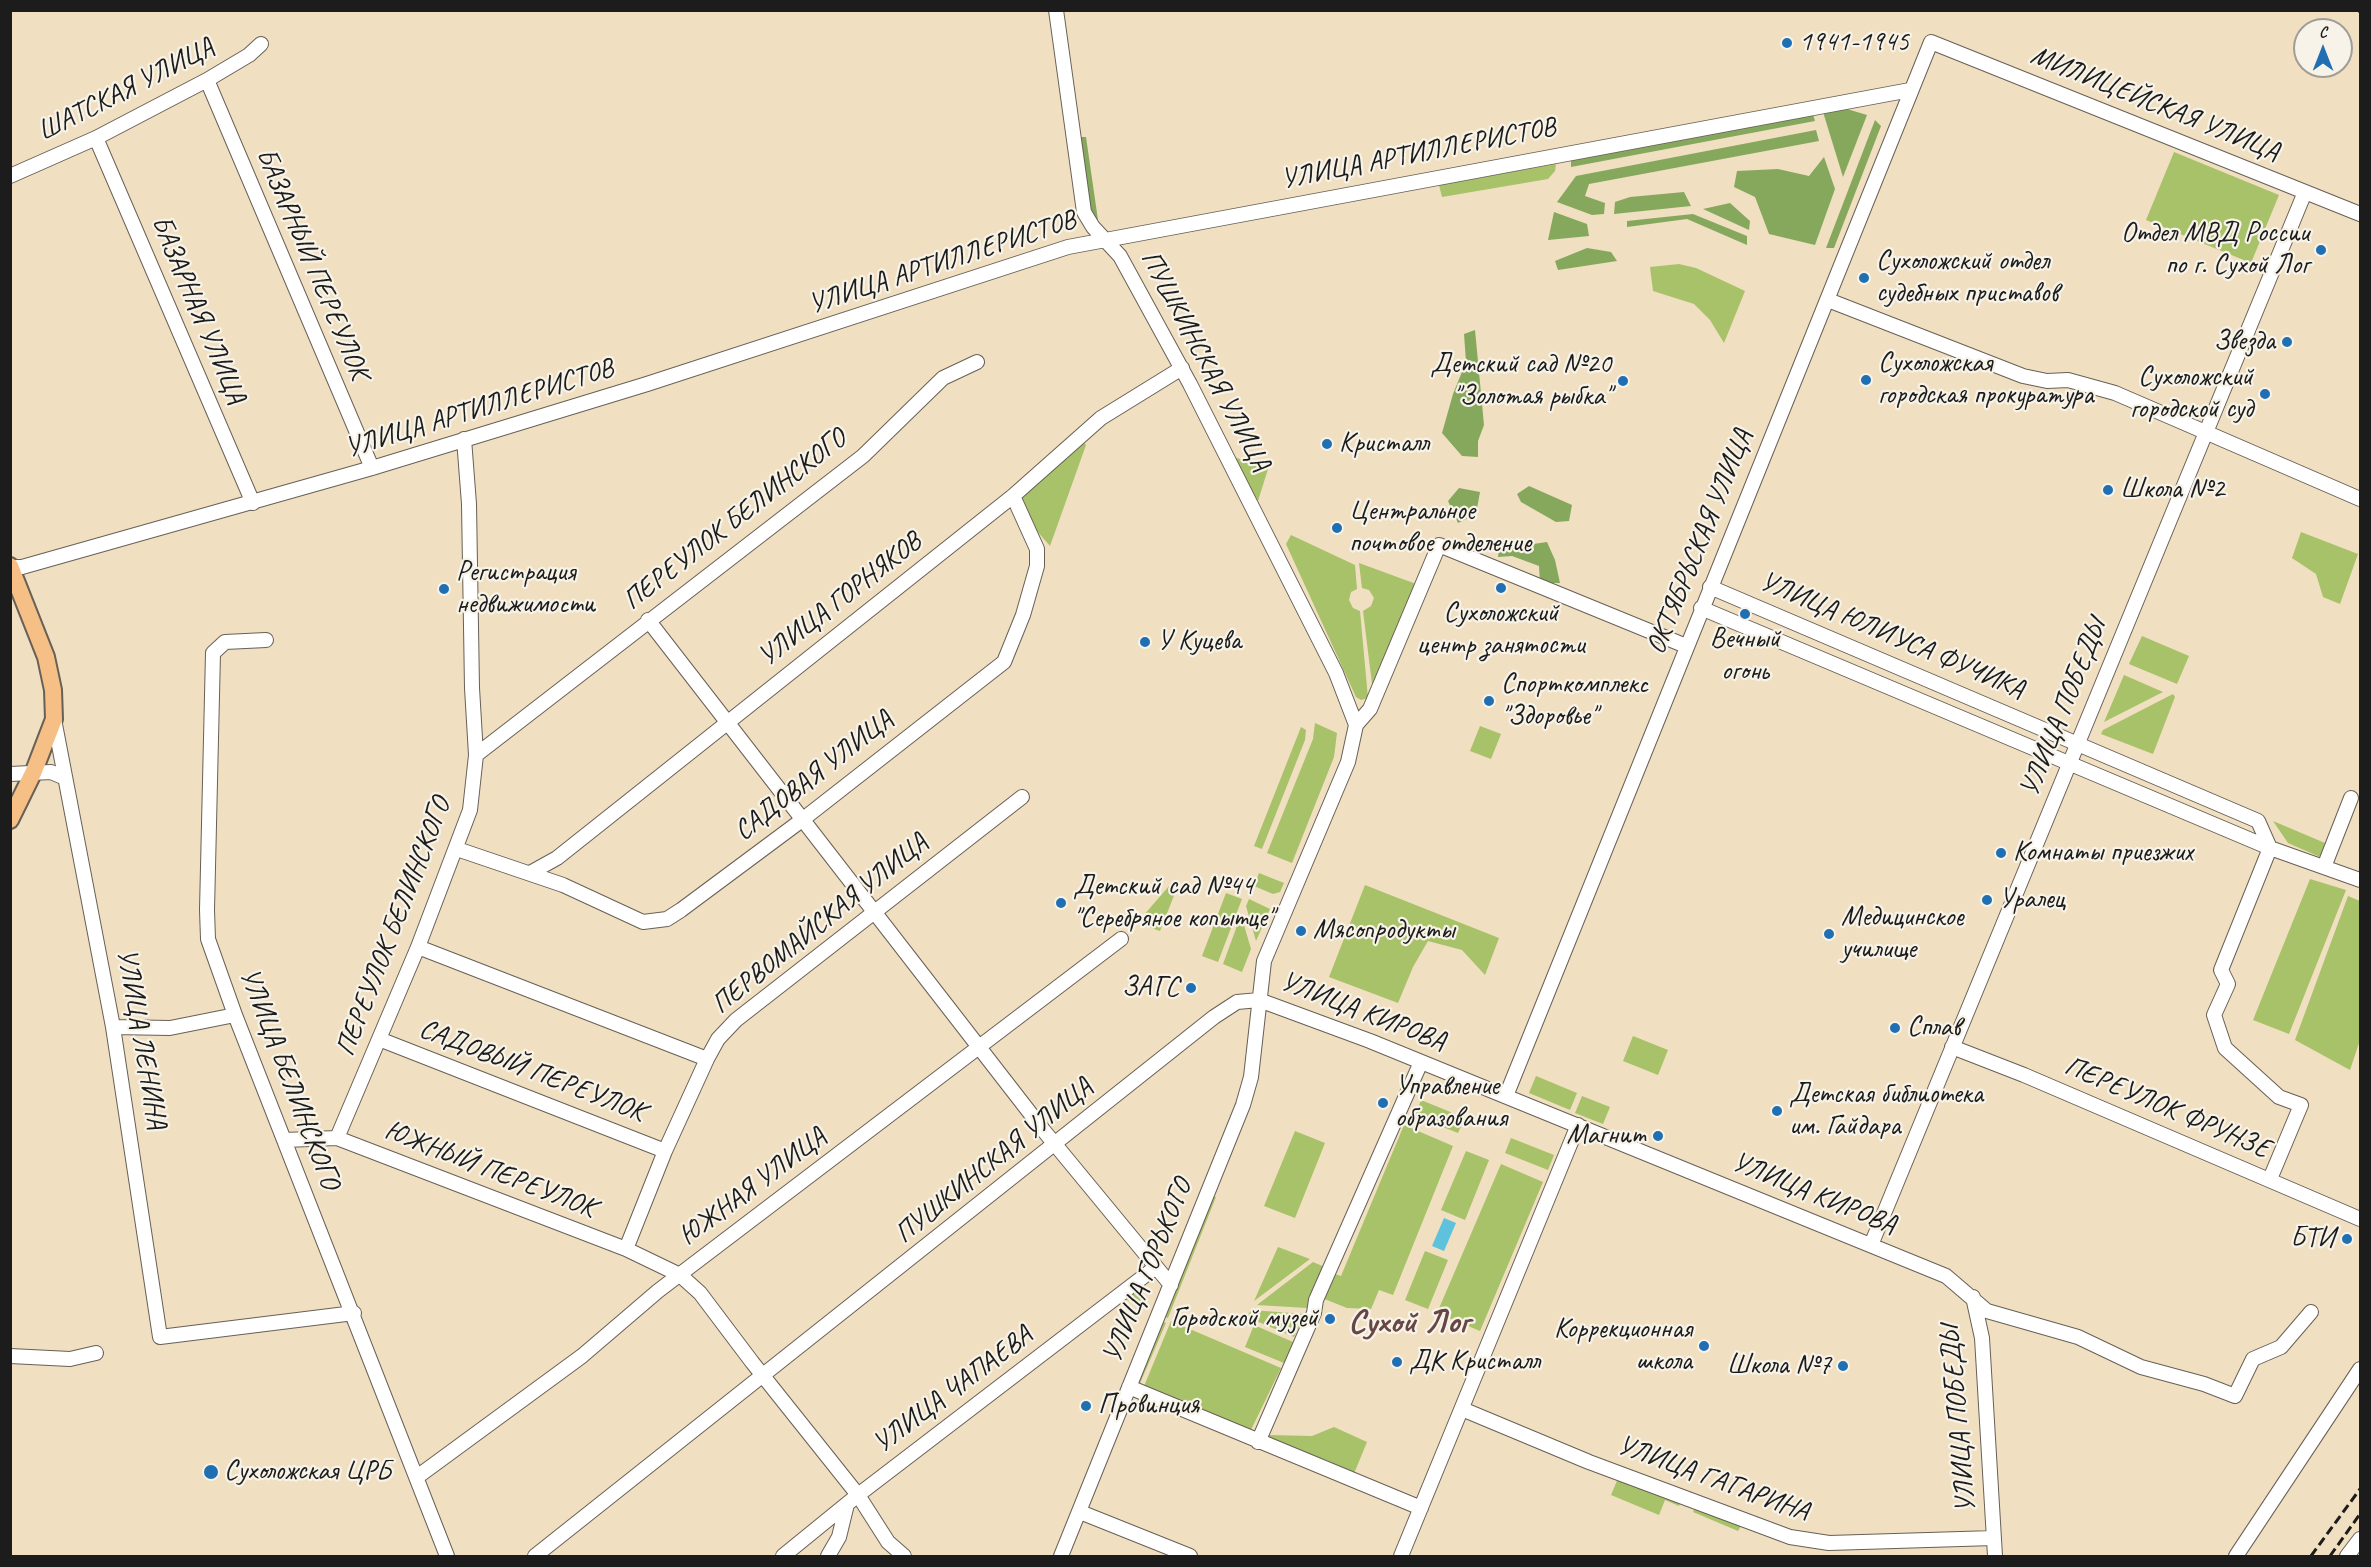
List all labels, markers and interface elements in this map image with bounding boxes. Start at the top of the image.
north arrow [2293,18,2353,78]
text: С [2319,22,2327,42]
place label: 1941-1945 [1799,26,1909,60]
street label: ШАТСКАЯ УЛИЦА [32,31,220,149]
marker: 1941-1945 [1780,36,1794,50]
street label: МИЛИЦЕЙСКАЯ УЛИЦА [2026,39,2284,169]
street label: УЛИЦА АРТИЛЛЕРИСТОВ [1278,111,1558,197]
street label: БАЗАРНЫЙ ПЕРЕУЛОК [248,143,376,385]
street label: УЛИЦА АРТИЛЛЕРИСТОВ [805,204,1079,322]
street label: БАЗАРНАЯ УЛИЦА [143,211,253,409]
place label: Отдел МВД России по г. Сухой Лог [2121,217,2309,283]
marker: Отдел МВД России по г. Сухой Лог [2314,243,2328,257]
street label: ПУШКИНСКАЯ УЛИЦА [1133,245,1277,477]
place label: Сухоложский отдел судебных приставов [1876,245,2058,311]
marker: Сухоложский отдел судебных приставов [1857,271,1871,285]
place label: Звезда [2213,325,2275,359]
marker: Звезда [2280,335,2294,349]
place label: Сухоложская городская прокуратура [1878,347,2093,413]
place label: Детский сад №20 "Золотая рыбка" [1430,348,1611,414]
street label: УЛИЦА АРТИЛЛЕРИСТОВ [341,352,617,466]
place label: Сухоложский городской суд [2130,361,2253,427]
marker: Сухоложская городская прокуратура [1859,373,1873,387]
marker: Детский сад №20 "Золотая рыбка" [1616,374,1630,388]
marker: Сухоложский городской суд [2258,387,2272,401]
street label: ПЕРЕУЛОК БЕЛИНСКОГО [617,422,853,618]
street label: ОКТЯБРЬСКАЯ УЛИЦА [1640,425,1760,659]
place label: Кристалл [1339,427,1429,461]
marker: Кристалл [1320,437,1334,451]
place label: Школа №2 [2120,473,2224,507]
marker: Школа №2 [2101,483,2115,497]
place label: Центральное почтовое отделение [1349,495,1531,561]
marker: Центральное почтовое отделение [1330,521,1344,535]
street label: УЛИЦА ГОРНЯКОВ [752,526,928,674]
place label: Регистрация недвижимости [456,556,595,622]
street label: УЛИЦА ЮЛИУСА ФУЧИКА [1755,565,2029,707]
marker: Сухоложский центр занятости [1494,581,1508,595]
marker: Регистрация недвижимости [437,582,451,596]
place label: Сухоложский центр занятости [1417,597,1585,663]
marker: Вечный огонь [1738,607,1752,621]
street label: УЛИЦА ПОБЕДЫ [2013,615,2115,801]
place label: Вечный огонь [1710,623,1780,689]
place label: У Куцева [1157,625,1241,659]
marker: У Куцева [1138,635,1152,649]
place label: Спорткомплекс "Здоровье" [1501,668,1648,734]
marker: Спорткомплекс "Здоровье" [1482,694,1496,708]
street label: САДОВАЯ УЛИЦА [728,704,900,848]
street label: ПЕРЕУЛОК БЕЛИНСКОГО [329,793,459,1061]
street label: ПЕРВОМАЙСКАЯ УЛИЦА [705,826,935,1022]
place label: Комнаты приезжих [2013,836,2193,870]
marker: Комнаты приезжих [1994,846,2008,860]
place label: Детский сад №44 "Серебряное копытце" [1073,870,1273,936]
place label: Уралец [1999,883,2065,917]
marker: Уралец [1980,893,1994,907]
marker: Детский сад №44 "Серебряное копытце" [1054,896,1068,910]
place label: Медицинское училище [1841,901,1963,967]
place label: Мясопродукты [1313,914,1455,948]
marker: Мясопродукты [1294,924,1308,938]
marker: Медицинское училище [1822,927,1836,941]
street label: УЛИЦА ЛЕНИНА [109,946,173,1132]
street label: УЛИЦА БЕЛИНСКОГО [231,964,347,1194]
street label: УЛИЦА КИРОВА [1276,965,1450,1059]
place label: ЗАГС [1122,971,1179,1005]
marker: ЗАГС [1184,981,1198,995]
place label: Сплав [1907,1011,1960,1045]
street label: САДОВЫЙ ПЕРЕУЛОК [414,1012,650,1130]
marker: Сплав [1888,1021,1902,1035]
street label: ПЕРЕУЛОК ФРУНЗЕ [2059,1050,2275,1166]
place label: Управление образования [1395,1070,1507,1136]
street label: ПУШКИНСКАЯ УЛИЦА [888,1071,1100,1251]
place label: Детская библиотека им. Гайдара [1789,1078,1983,1144]
marker: Управление образования [1376,1096,1390,1110]
marker: Детская библиотека им. Гайдара [1770,1104,1784,1118]
street label: ЮЖНЫЙ ПЕРЕУЛОК [380,1114,600,1226]
place label: Магнит [1566,1119,1646,1153]
street label: ЮЖНАЯ УЛИЦА [673,1121,833,1253]
marker: Магнит [1651,1129,1665,1143]
street label: УЛИЦА КИРОВА [1727,1146,1901,1242]
street label: УЛИЦА ГОРЬКОГО [1096,1174,1200,1368]
place label: БТИ [2290,1222,2335,1256]
marker: БТИ [2340,1232,2354,1246]
place label: Городской музей [1171,1302,1318,1336]
district label: Сухой Лог [1348,1303,1470,1343]
marker: Городской музей [1323,1312,1337,1326]
place label: Коррекционная школа [1554,1313,1692,1379]
street label: УЛИЦА ЧАПАЕВА [867,1319,1039,1461]
street label: УЛИЦА ПОБЕДЫ [1934,1324,1984,1514]
marker: Коррекционная школа [1697,1339,1711,1353]
place label: ДК Кристалл [1409,1345,1540,1379]
place label: Школа №7 [1727,1349,1831,1383]
marker: ДК Кристалл [1390,1355,1404,1369]
marker: Школа №7 [1836,1359,1850,1373]
place label: Провинция [1098,1389,1199,1423]
marker: Провинция [1079,1399,1093,1413]
street label: УЛИЦА ГАГАРИНА [1612,1429,1814,1529]
place label: Сухоложская ЦРБ [224,1455,391,1489]
marker: Сухоложская ЦРБ [202,1463,220,1481]

